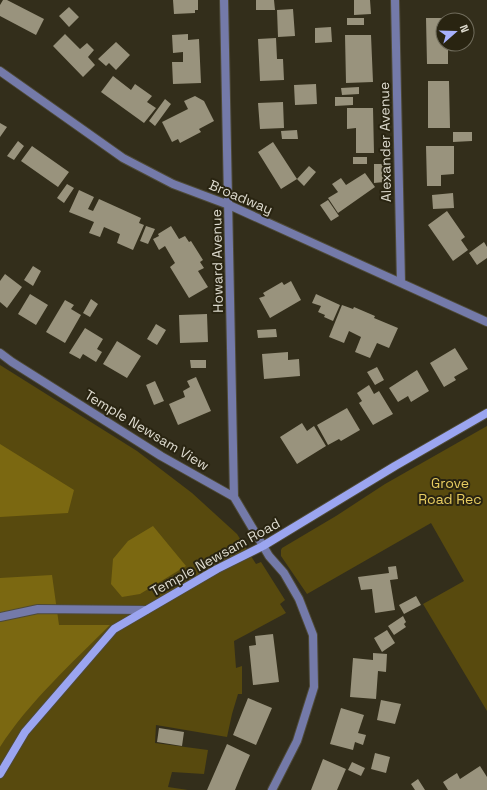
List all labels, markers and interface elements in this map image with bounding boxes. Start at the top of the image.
north arrow [435,12,475,52]
text: N [457,23,472,34]
street label: Alexander Avenue [375,82,395,202]
street label: Broadway [206,176,276,218]
street label: Howard Avenue [207,209,227,313]
street label: Temple Newsam View [81,386,213,474]
park label: Grove Road Rec [418,474,482,508]
street label: Temple Newsam Road [147,514,283,600]

